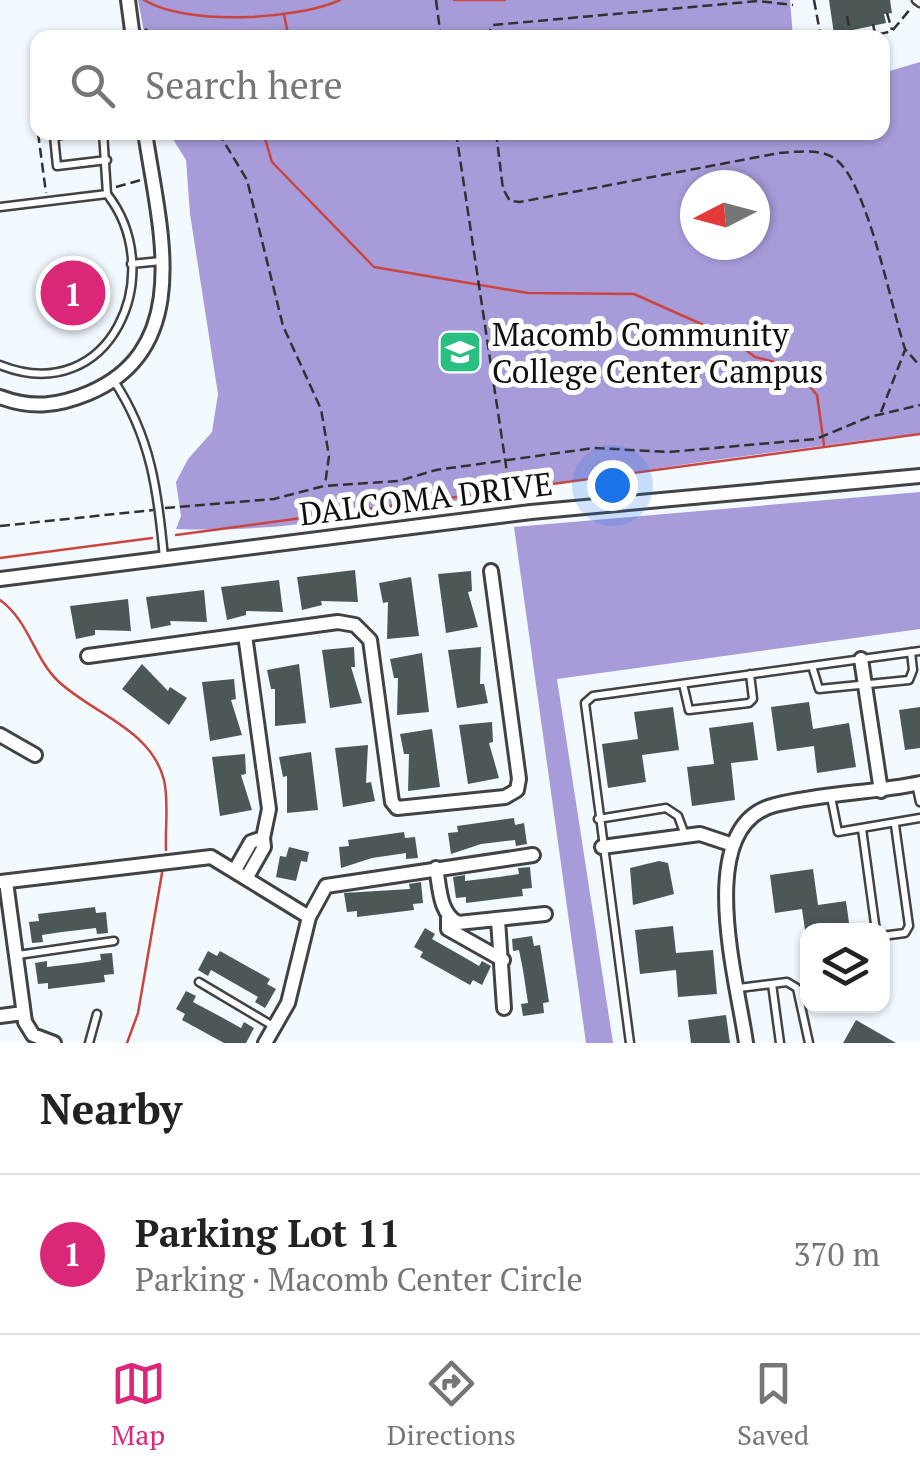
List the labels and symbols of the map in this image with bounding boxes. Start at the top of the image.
north arrow [680,170,770,260]
pin: 1 [40,256,106,330]
place label: Macomb Community College Center Campus [492,313,823,392]
school or university icon: Macomb Community College Center Campus [437,329,483,375]
your location [587,460,638,511]
street label: DALCOMA DRIVE [297,462,555,534]

